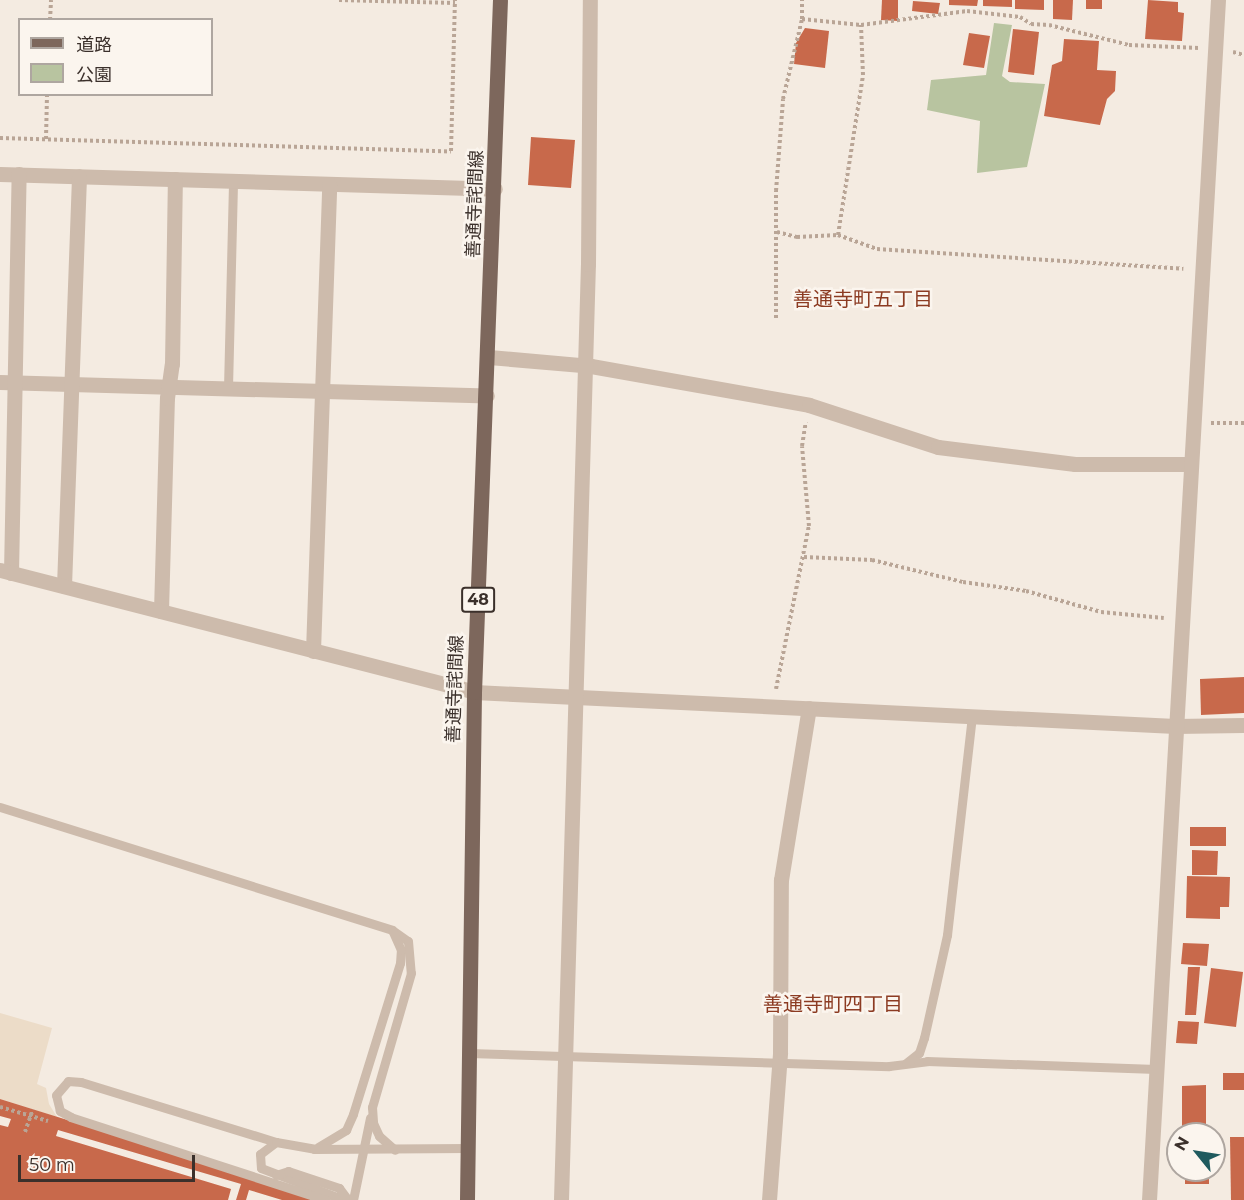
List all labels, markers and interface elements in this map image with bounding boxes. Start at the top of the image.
legend [18,18,213,96]
text: 道路 [76,34,112,56]
text: 公園 [76,64,112,86]
street label: 善通寺詫間線 [462,150,488,258]
district label: 善通寺町五丁目 [793,287,933,311]
road number: 48 [460,587,496,613]
street label: 善通寺詫間線 [442,635,468,743]
district label: 善通寺町四丁目 [763,992,903,1016]
north arrow [1166,1122,1226,1182]
text: N [1170,1133,1193,1154]
scale bar [21,1143,198,1181]
text: 50 m [29,1154,75,1176]

